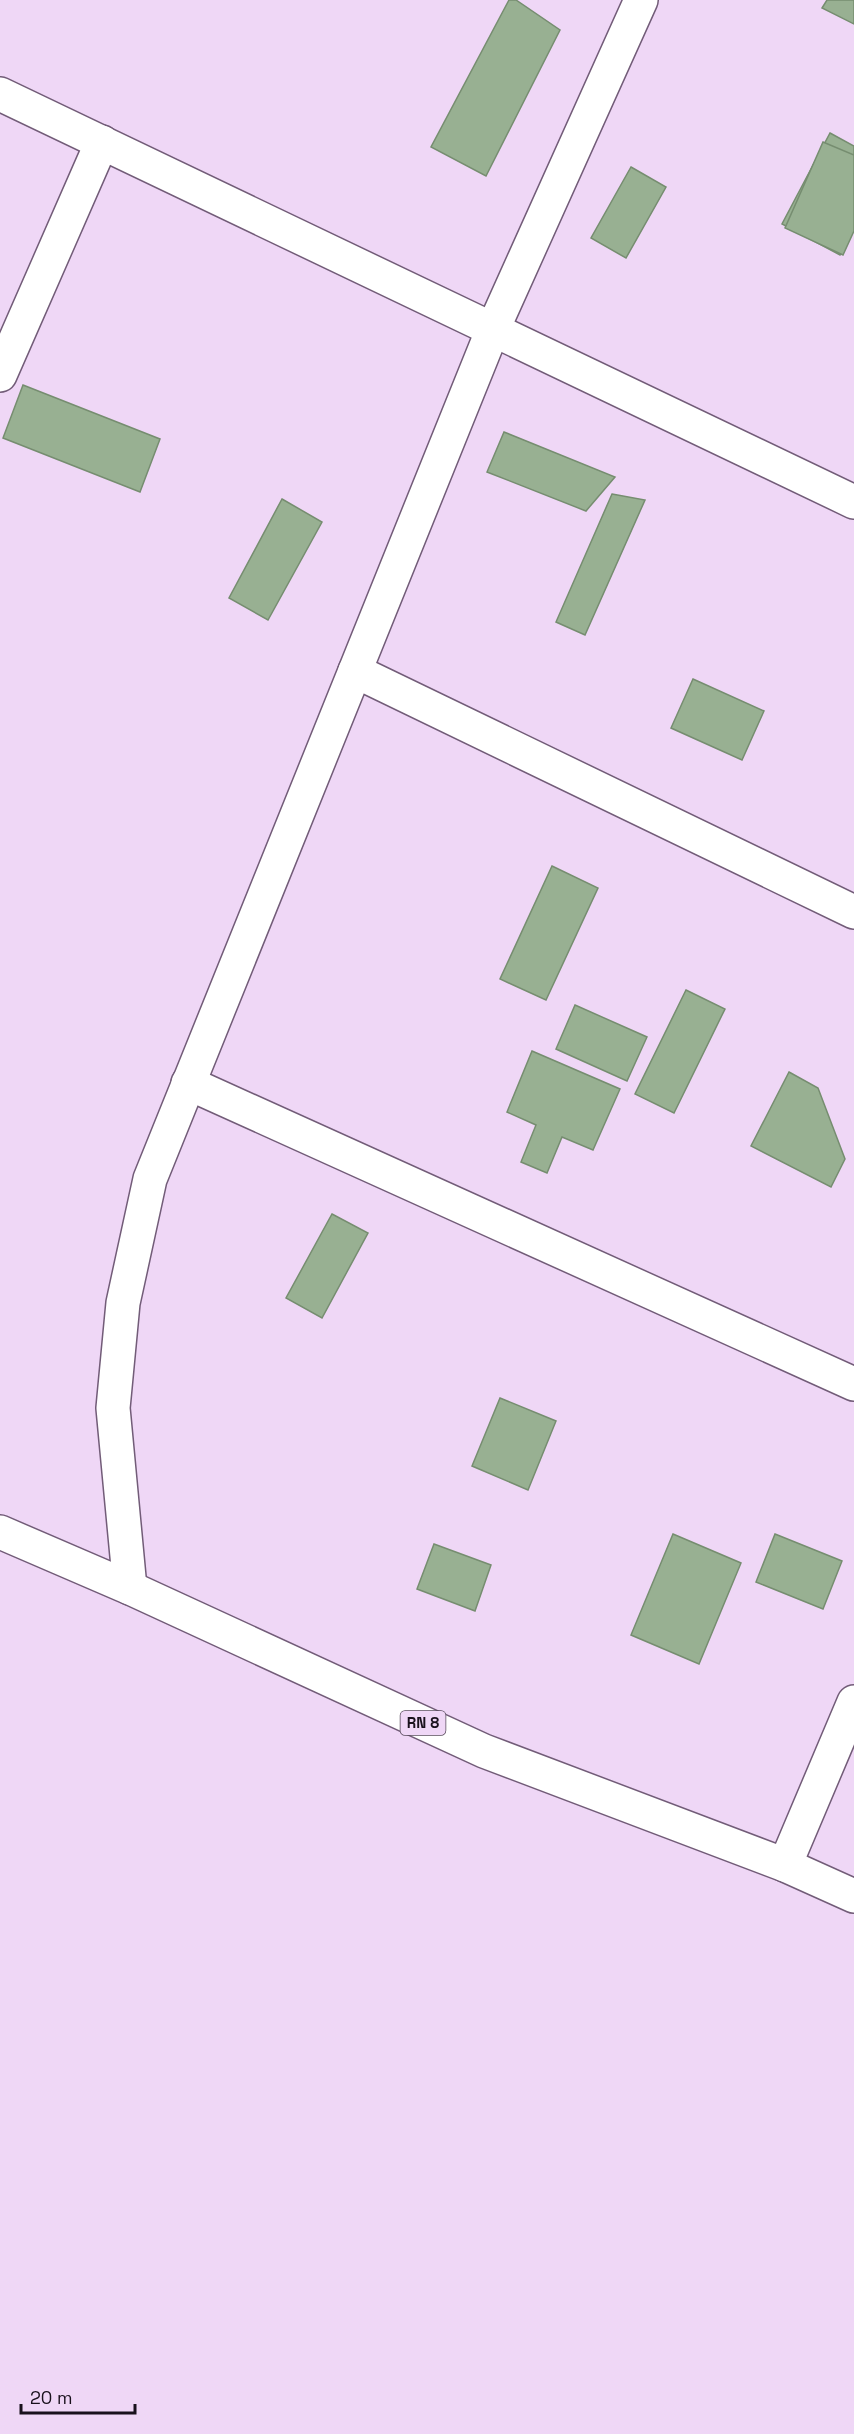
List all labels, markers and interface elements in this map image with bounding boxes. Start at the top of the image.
road number: RN 8 [400,1711,446,1735]
scale bar [21,2377,135,2415]
text: 20 m [30,2386,73,2409]

